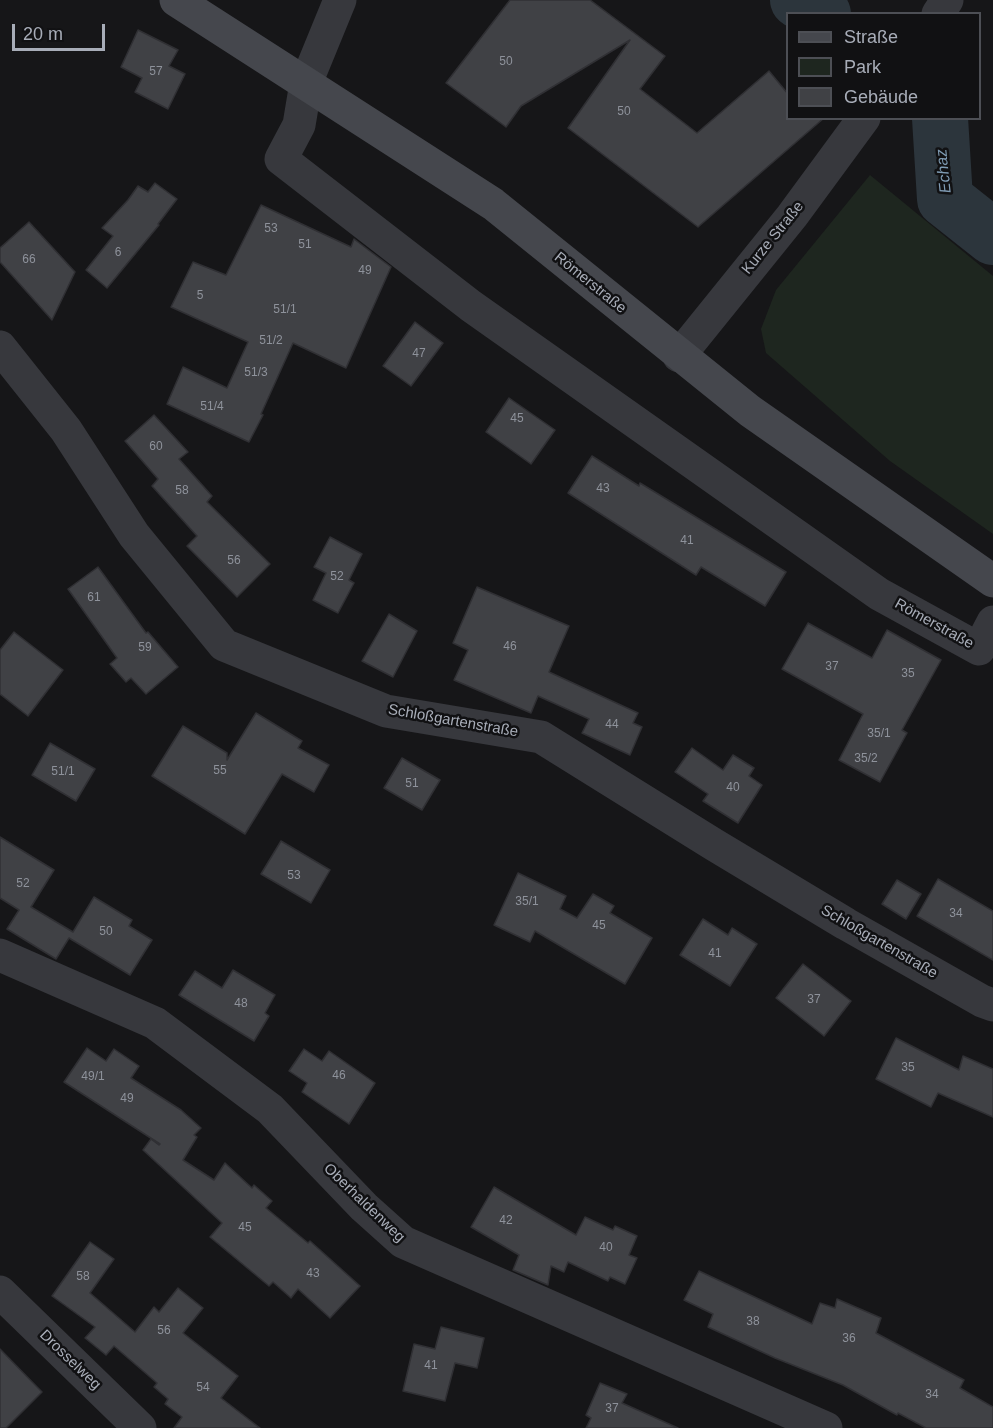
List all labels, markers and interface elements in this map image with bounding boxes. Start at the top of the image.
scale bar [15,12,108,50]
legend [786,12,981,120]
text: 20 m [23,24,63,44]
text: Straße [844,27,898,47]
house number: 50 [499,55,513,69]
text: Park [844,57,881,77]
house number: 57 [149,65,163,79]
text: Gebäude [844,87,918,107]
house number: 50 [617,105,631,119]
water label: Echaz [932,148,956,194]
street label: Kurze Straße [738,198,808,278]
house number: 53 [264,222,278,236]
house number: 51 [298,238,312,252]
house number: 6 [115,246,121,260]
street label: Römerstraße [550,248,630,318]
house number: 66 [22,253,36,267]
house number: 49 [358,264,372,278]
house number: 5 [197,289,203,303]
house number: 51/1 [273,303,297,317]
house number: 51/2 [259,334,283,348]
house number: 47 [412,347,426,361]
house number: 51/3 [244,366,268,380]
house number: 51/4 [200,400,224,414]
house number: 45 [510,412,524,426]
house number: 60 [149,440,163,454]
house number: 43 [596,482,610,496]
house number: 58 [175,484,189,498]
house number: 41 [680,534,694,548]
house number: 56 [227,554,241,568]
house number: 52 [330,570,344,584]
house number: 61 [87,591,101,605]
street label: Römerstraße [891,595,977,653]
house number: 46 [503,640,517,654]
house number: 59 [138,641,152,655]
house number: 37 [825,660,839,674]
house number: 35 [901,667,915,681]
street label: Schloßgartenstraße [387,701,519,741]
house number: 44 [605,718,619,732]
house number: 35/1 [867,727,891,741]
house number: 35/2 [854,752,878,766]
house number: 55 [213,764,227,778]
house number: 51/1 [51,765,75,779]
house number: 51 [405,777,419,791]
house number: 40 [726,781,740,795]
house number: 53 [287,869,301,883]
house number: 52 [16,877,30,891]
house number: 35/1 [515,895,539,909]
street label: Schloßgartenstraße [817,901,941,983]
house number: 34 [949,907,963,921]
house number: 45 [592,919,606,933]
house number: 50 [99,925,113,939]
house number: 41 [708,947,722,961]
house number: 37 [807,993,821,1007]
house number: 48 [234,997,248,1011]
house number: 35 [901,1061,915,1075]
house number: 46 [332,1069,346,1083]
house number: 49/1 [81,1070,105,1084]
house number: 49 [120,1092,134,1106]
street label: Oberhaldenweg [320,1160,408,1246]
house number: 42 [499,1214,513,1228]
house number: 45 [238,1221,252,1235]
house number: 40 [599,1241,613,1255]
house number: 43 [306,1267,320,1281]
house number: 58 [76,1270,90,1284]
house number: 38 [746,1315,760,1329]
house number: 56 [157,1324,171,1338]
street label: Drosselweg [36,1326,104,1394]
house number: 36 [842,1332,856,1346]
house number: 41 [424,1359,438,1373]
house number: 54 [196,1381,210,1395]
house number: 34 [925,1388,939,1402]
house number: 37 [605,1402,619,1416]

